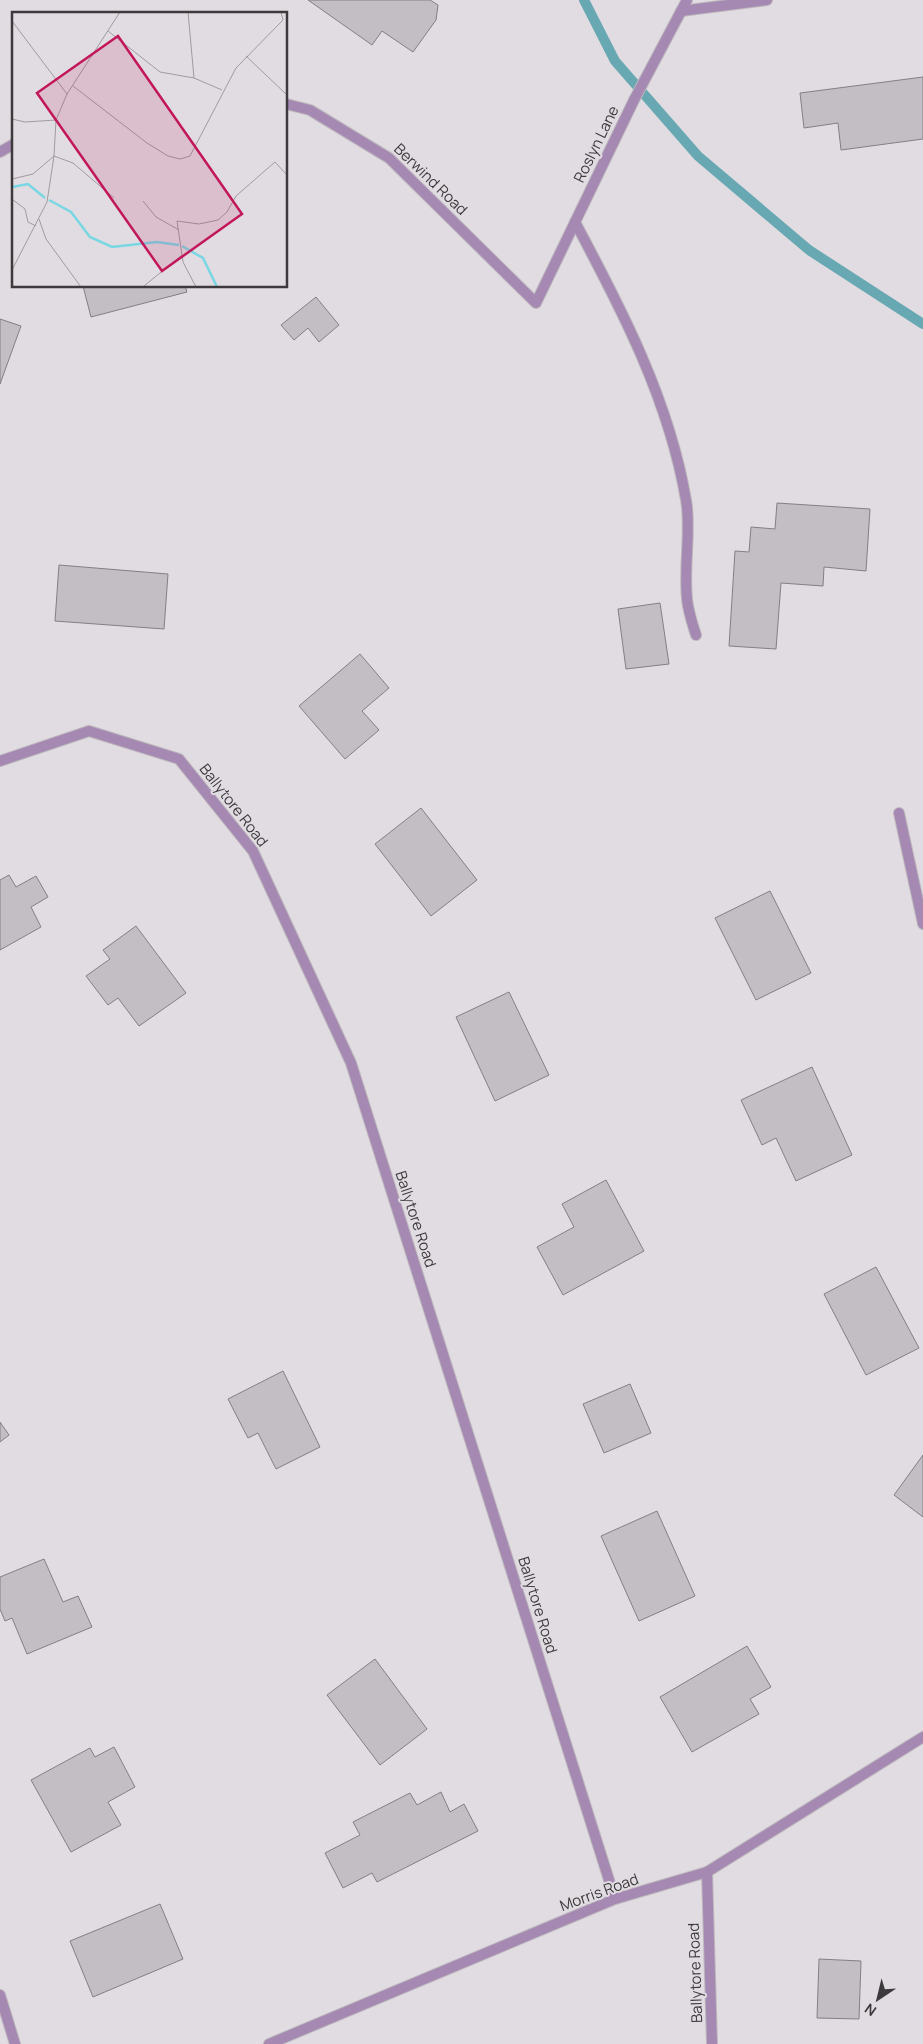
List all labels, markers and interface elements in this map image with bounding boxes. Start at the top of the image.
inset map [12,12,288,288]
street label: Roslyn Lane [568,102,624,186]
street label: Berwind Road [390,139,472,219]
street label: Ballytore Road [195,759,273,851]
street label: Ballytore Road [391,1168,441,1270]
street label: Ballytore Road [513,1554,563,1656]
street label: Morris Road [557,1868,641,1916]
street label: Ballytore Road [683,1923,707,2023]
north arrow [853,1974,903,2024]
text: N [861,1999,880,2021]

